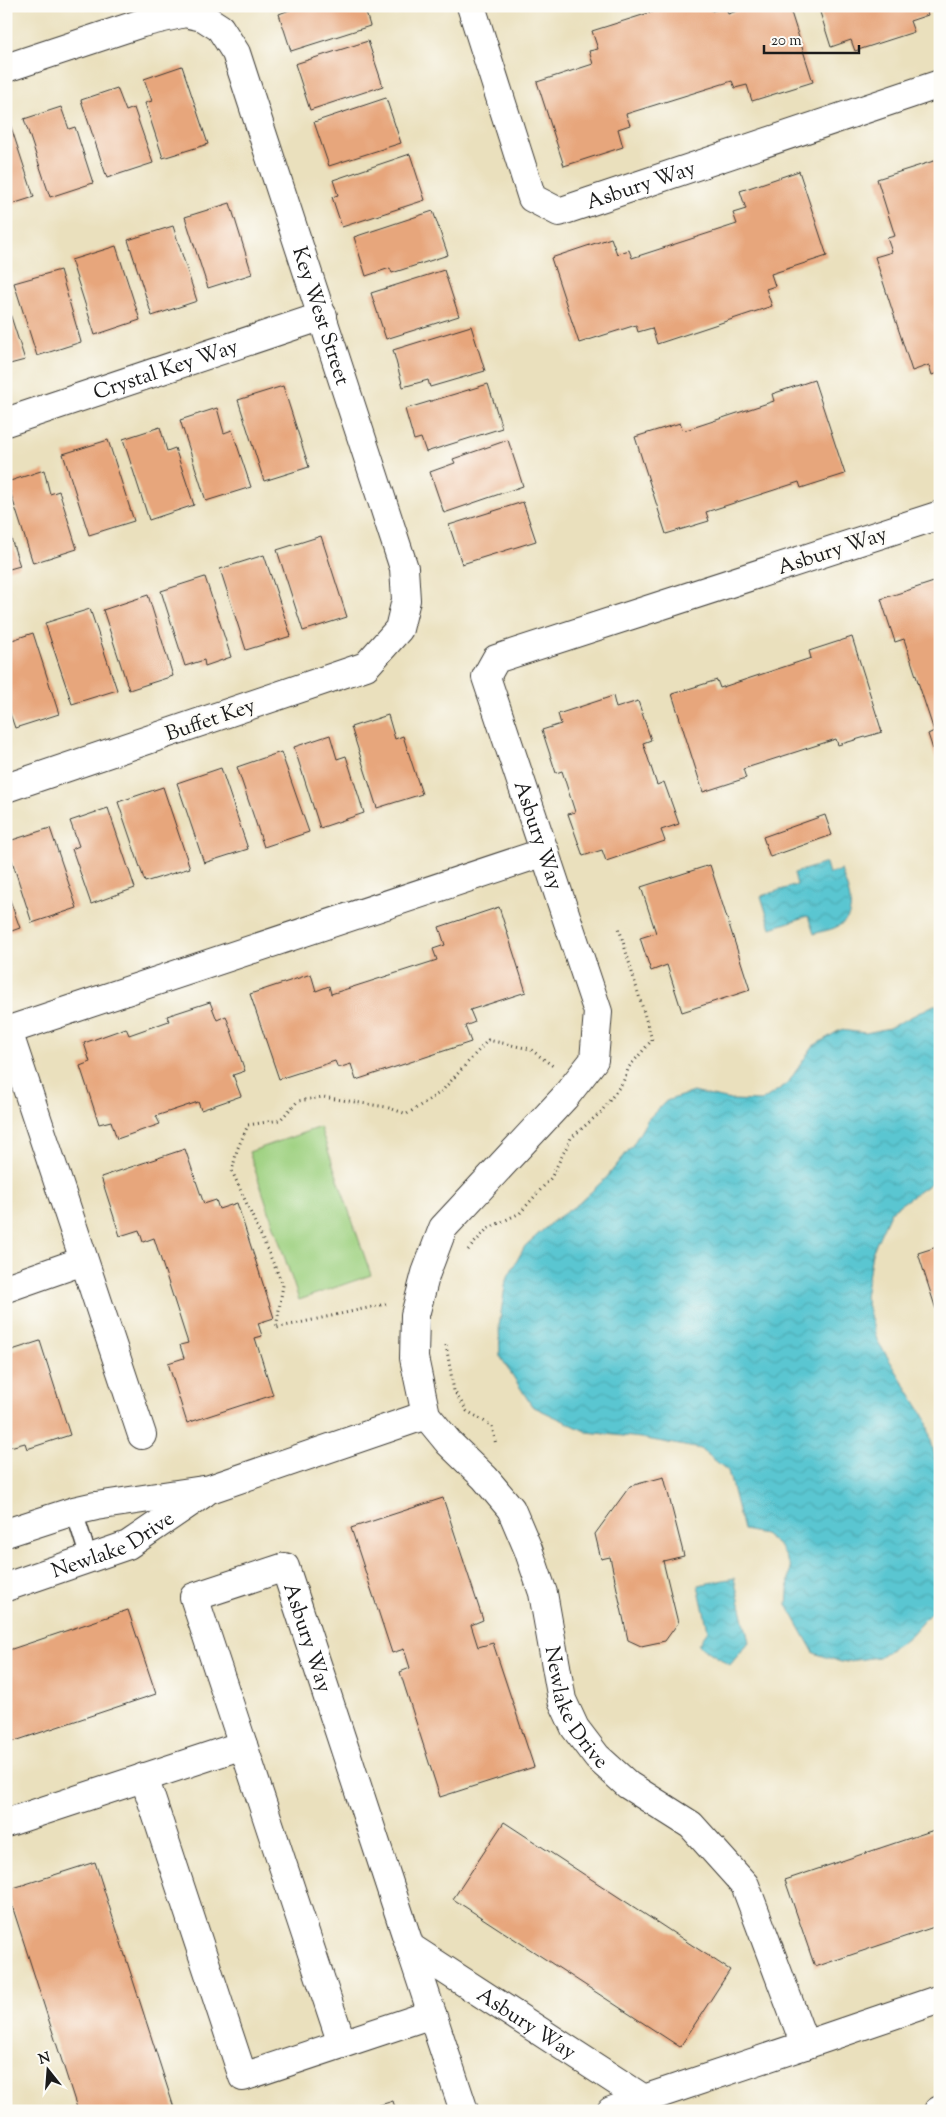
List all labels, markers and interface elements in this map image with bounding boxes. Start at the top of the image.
scale bar [764,22,858,54]
text: 20 m [771,31,802,52]
street label: Asbury Way [583,154,700,219]
street label: Key West Street [283,243,356,389]
street label: Crystal Key Way [90,332,243,409]
street label: Asbury Way [774,520,892,584]
street label: Buffet Key [162,691,260,750]
street label: Asbury Way [505,777,569,895]
street label: Newlake Drive [48,1505,181,1587]
street label: Asbury Way [274,1580,338,1697]
street label: Newlake Drive [536,1644,614,1777]
street label: Asbury Way [470,1981,582,2068]
north arrow [22,2044,72,2094]
text: N [37,2048,53,2071]

